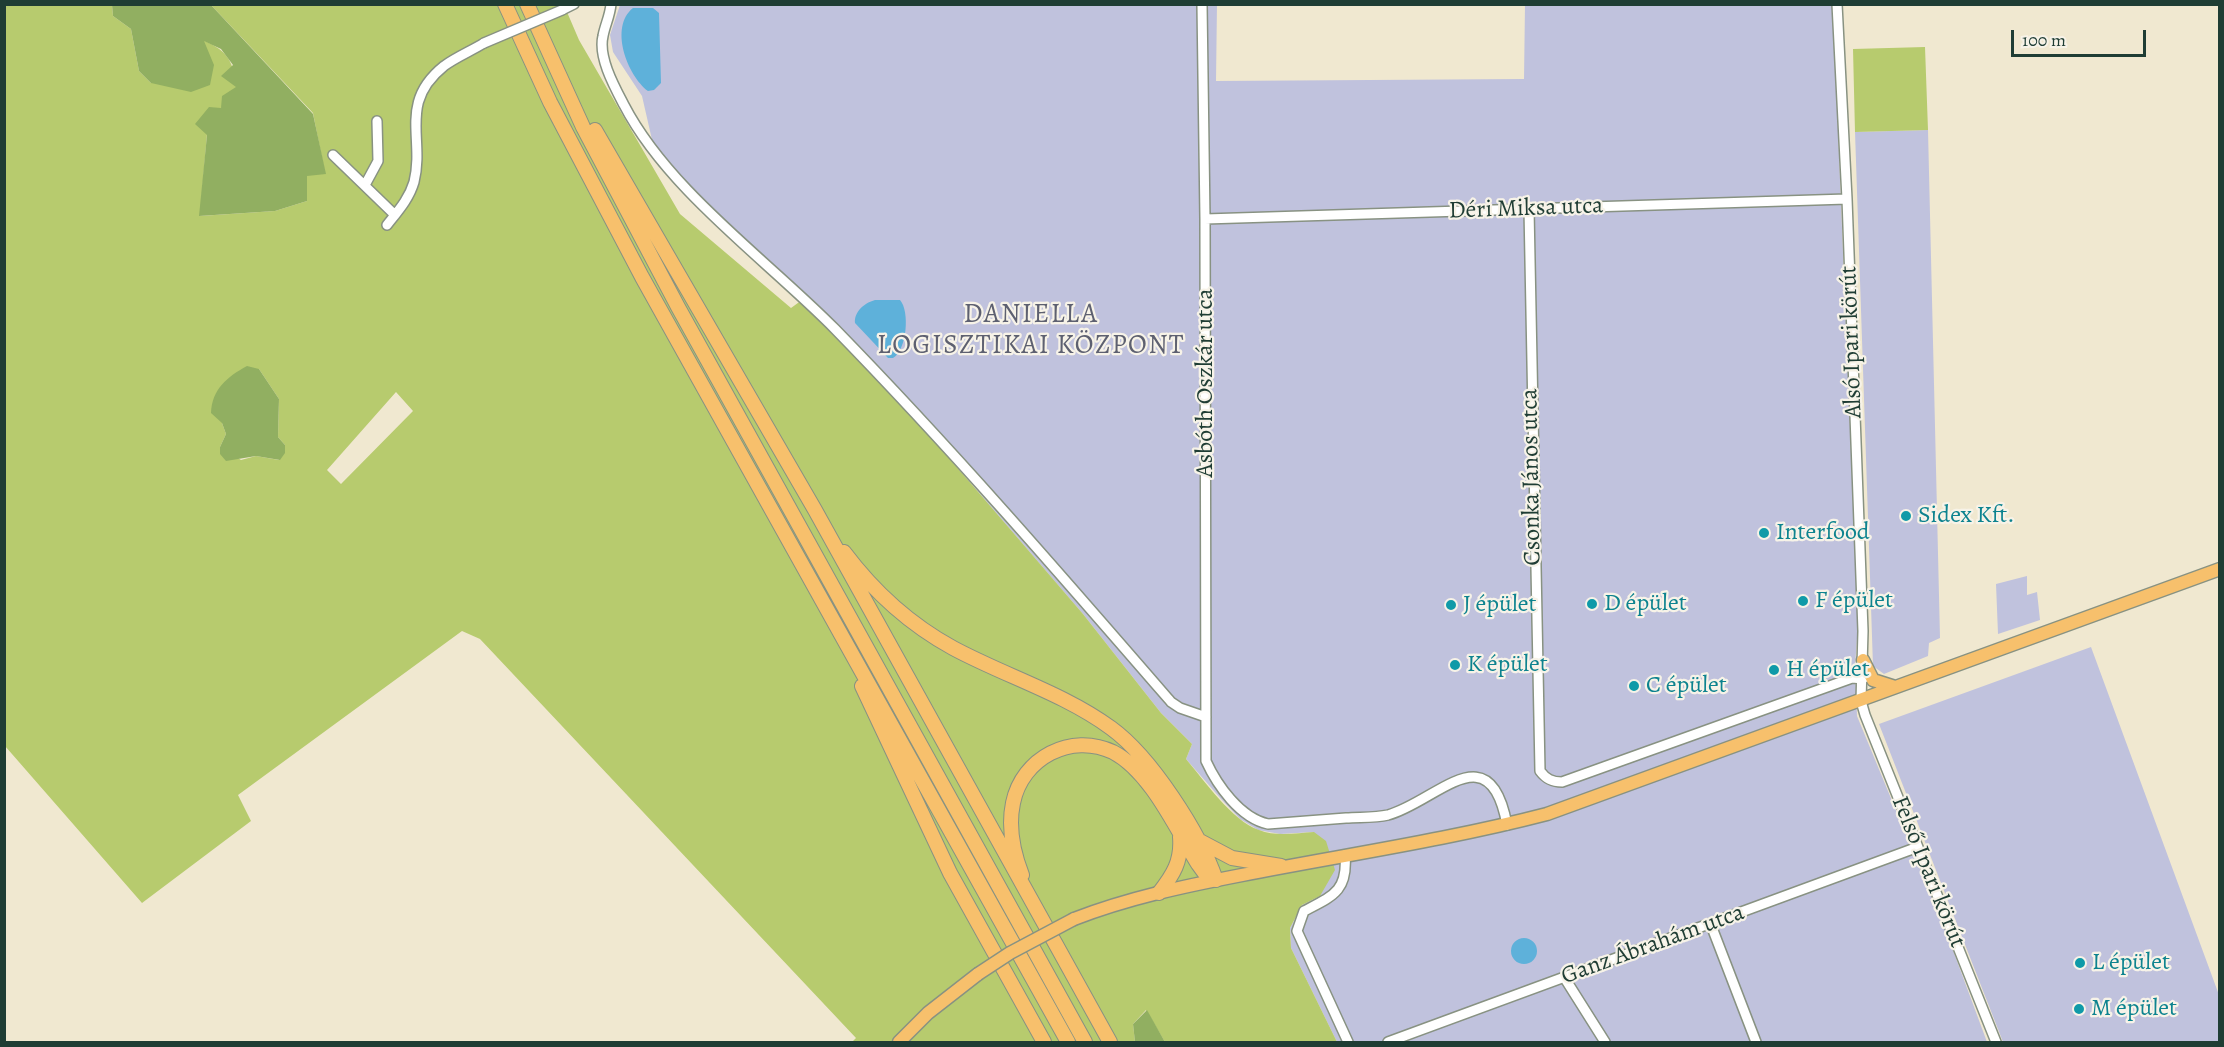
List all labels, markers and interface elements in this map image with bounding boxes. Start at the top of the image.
scale bar [2014,18,2149,56]
text: 100 m [2022,28,2066,52]
street label: Déri Miksa utca [1448,192,1604,226]
street label: Alsó Ipari körút [1835,265,1869,419]
street label: Asbóth Oszkár utca [1192,288,1220,478]
district label: DANIELLA LOGISZTIKAI KÖZPONT [877,299,1185,362]
street label: Csonka János utca [1516,388,1548,566]
place label: Sidex Kft. [1918,502,2015,530]
marker: Sidex Kft. [1899,509,1913,523]
place label: Interfood [1776,519,1870,547]
marker: Interfood [1757,526,1771,540]
place label: F épület [1815,587,1893,615]
place label: D épület [1604,590,1687,618]
place label: J épület [1463,591,1537,619]
marker: F épület [1796,594,1810,608]
marker: D épület [1585,597,1599,611]
marker: J épület [1444,598,1458,612]
place label: K épület [1467,651,1548,679]
place label: H épület [1786,656,1870,684]
marker: K épület [1448,658,1462,672]
marker: H épület [1767,663,1781,677]
place label: C épület [1646,672,1727,700]
marker: C épület [1627,679,1641,693]
street label: Felső Ipari körút [1885,792,1971,952]
street label: Ganz Ábrahám utca [1558,899,1748,991]
place label: L épület [2092,949,2170,977]
marker: L épület [2073,956,2087,970]
place label: M épület [2091,995,2177,1023]
marker: M épület [2072,1002,2086,1016]

